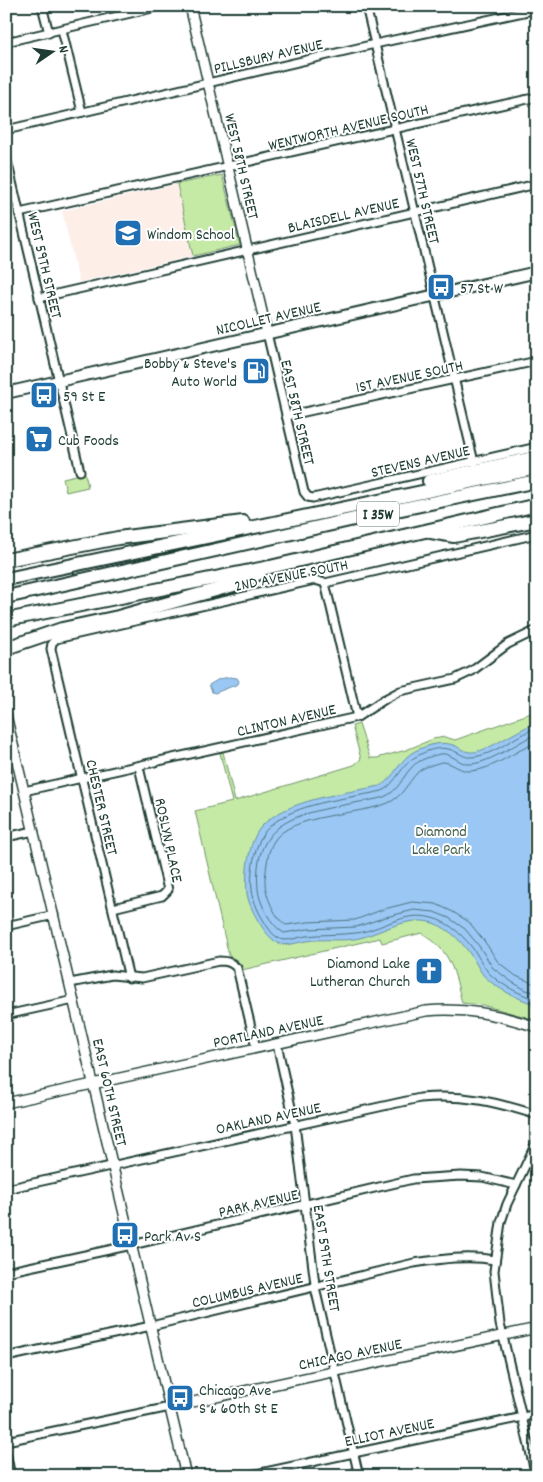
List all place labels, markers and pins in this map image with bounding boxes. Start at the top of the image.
school or university icon: Windom School [113,218,143,248]
place label: Windom School [147,224,235,247]
bus stop icon: 57 St W [426,272,456,302]
place label: 57 St W [460,278,504,301]
place label: Bobby & Steve's Auto World [144,353,237,394]
fuel station icon: Bobby & Steve's Auto World [241,356,271,386]
bus stop icon: 59 St E [29,380,59,410]
place label: 59 St E [63,386,106,409]
supermarket icon: Cub Foods [24,424,54,454]
place label: Cub Foods [58,430,119,453]
place label: Diamond Lake Lutheran Church [310,953,410,994]
church icon: Diamond Lake Lutheran Church [414,956,444,986]
bus stop icon: Park Av S [110,1220,140,1250]
place label: Park Av S [144,1226,201,1249]
place label: Chicago Ave S & 60th St E [199,1380,279,1421]
bus stop icon: Chicago Ave S & 60th St E [165,1383,195,1413]

